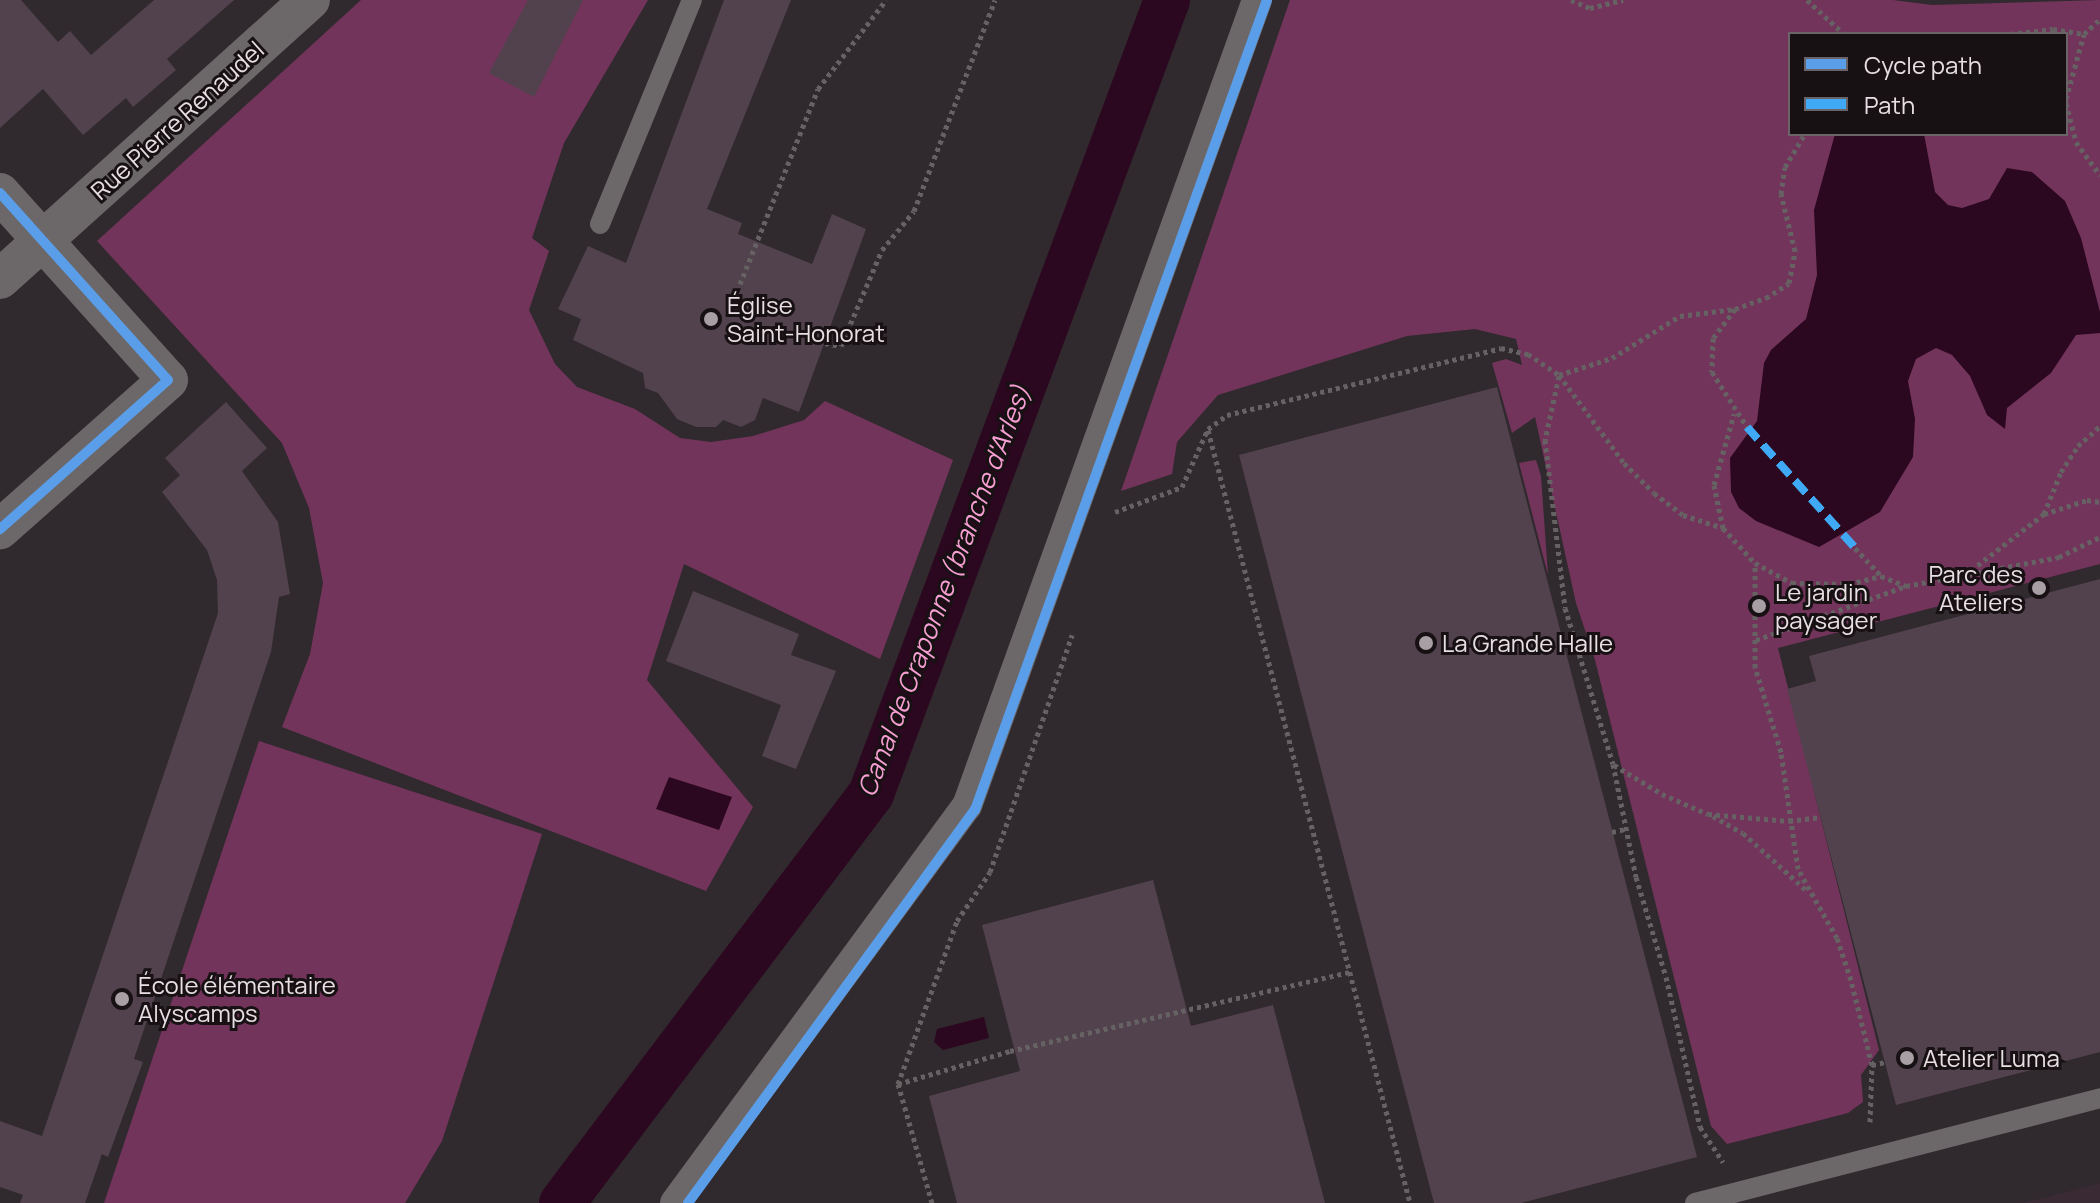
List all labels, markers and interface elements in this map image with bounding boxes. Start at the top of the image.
legend [1788,32,2068,136]
street label: Rue Pierre Renaudel [85,35,269,205]
text: Cycle path [1864,48,1982,81]
text: Path [1864,88,1915,121]
place label: Église Saint-Honorat [727,291,885,347]
marker: Église Saint-Honorat [702,310,720,328]
water label: Canal de Craponne (branche d'Arles) [851,381,1037,801]
place label: Parc des Ateliers [1928,560,2023,616]
place label: Le jardin paysager [1775,578,1877,634]
marker: Parc des Ateliers [2030,579,2048,597]
marker: Le jardin paysager [1750,597,1768,615]
place label: La Grande Halle [1442,629,1613,657]
marker: La Grande Halle [1417,634,1435,652]
place label: École élémentaire Alyscamps [138,971,336,1027]
marker: École élémentaire Alyscamps [113,990,131,1008]
place label: Atelier Luma [1923,1044,2060,1072]
marker: Atelier Luma [1898,1049,1916,1067]

